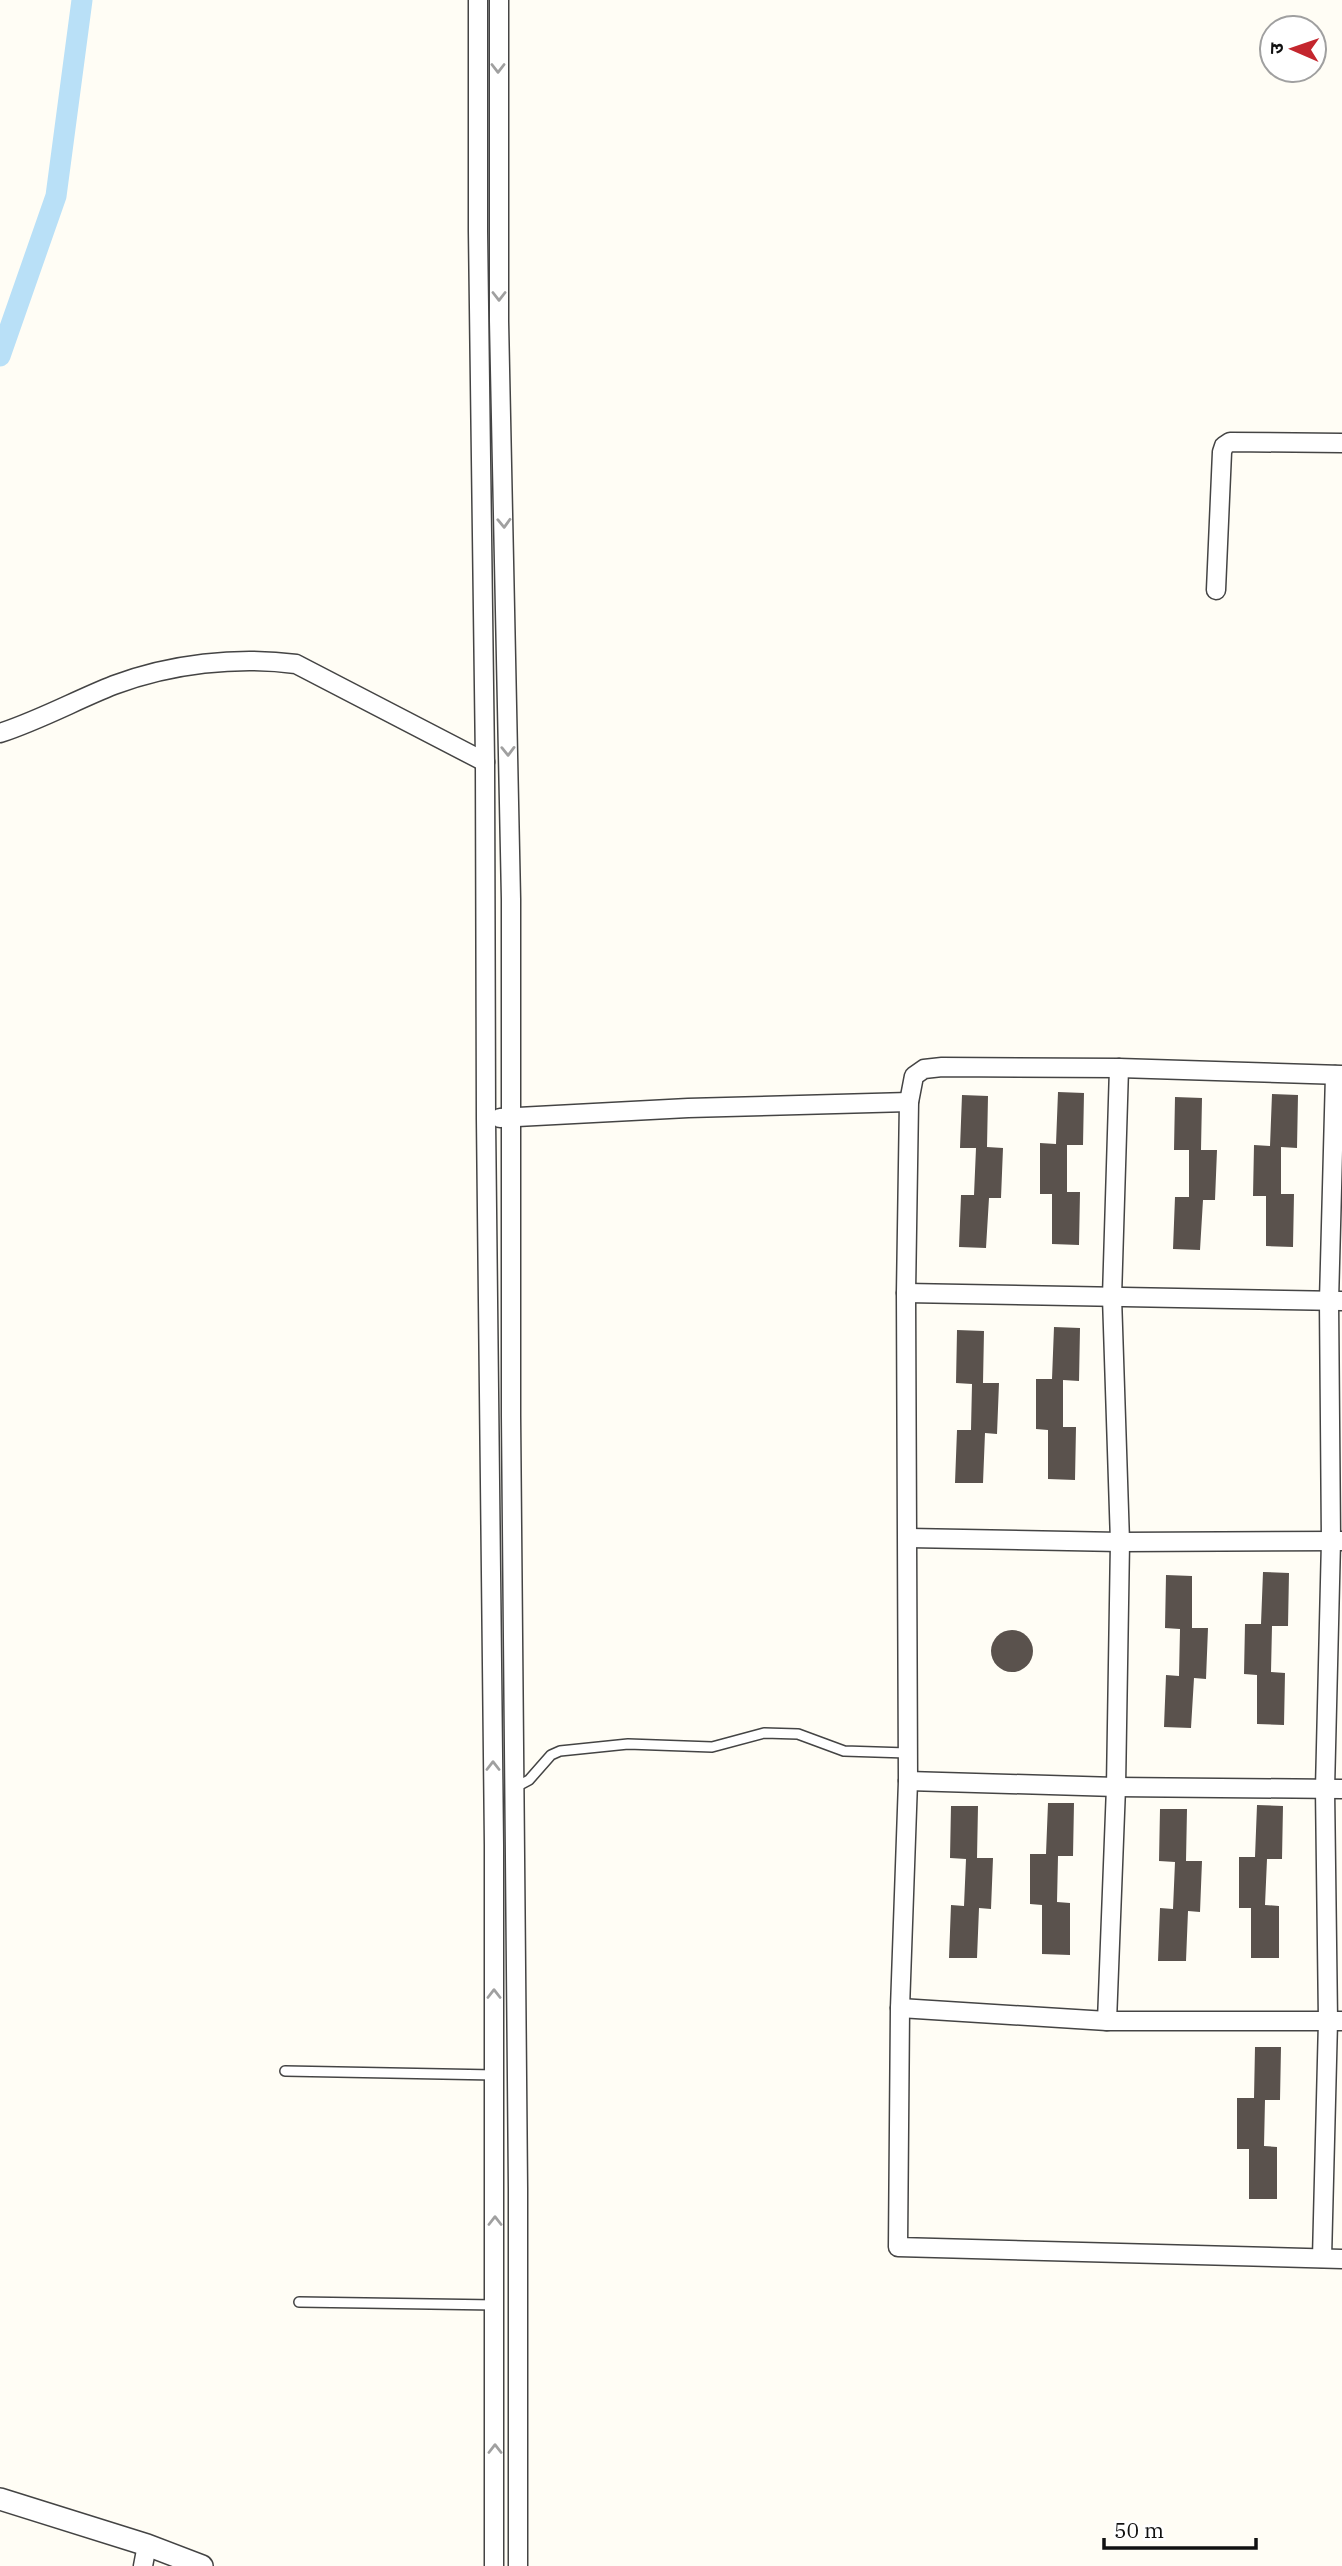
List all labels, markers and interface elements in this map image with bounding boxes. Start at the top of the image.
north arrow [1258,14,1328,84]
text: उ [1264,42,1288,54]
one-way arrow [490,63,506,74]
one-way arrow [491,291,507,301]
one-way arrow [496,518,511,529]
one-way arrow [500,746,516,756]
one-way arrow [485,1761,501,1771]
one-way arrow [486,1988,502,1999]
one-way arrow [487,2216,503,2226]
one-way arrow [487,2443,503,2454]
scale bar [1104,2506,1256,2550]
text: 50 m [1114,2516,1164,2544]

